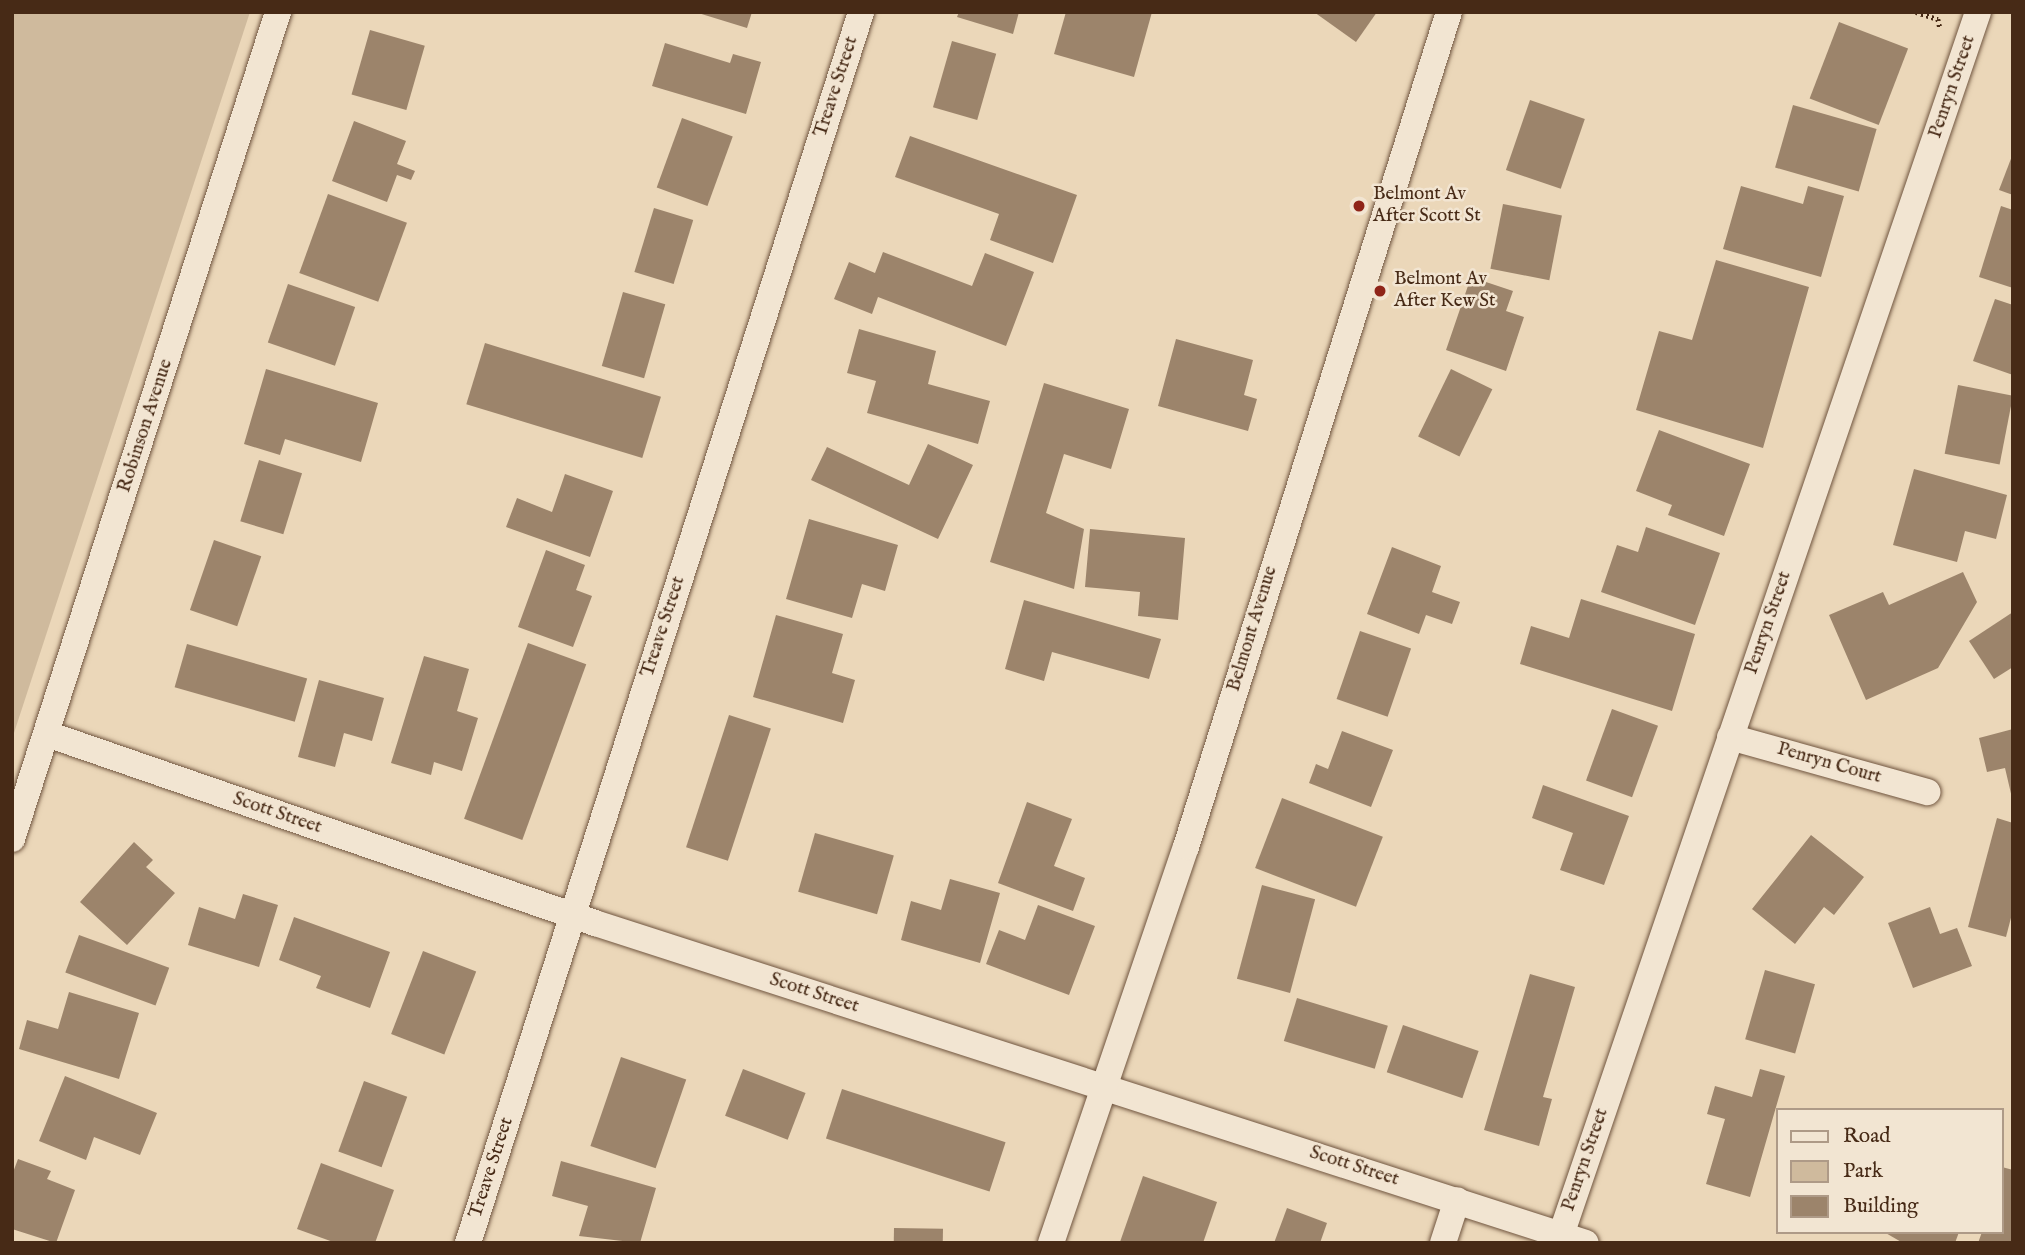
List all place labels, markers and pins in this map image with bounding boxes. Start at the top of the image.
place label: Belmont Av After Scott St [1373,184,1481,228]
marker: Belmont Av After Scott St [1351,198,1367,214]
place label: Belmont Av After Kew St [1394,269,1495,313]
marker: Belmont Av After Kew St [1372,283,1388,299]

